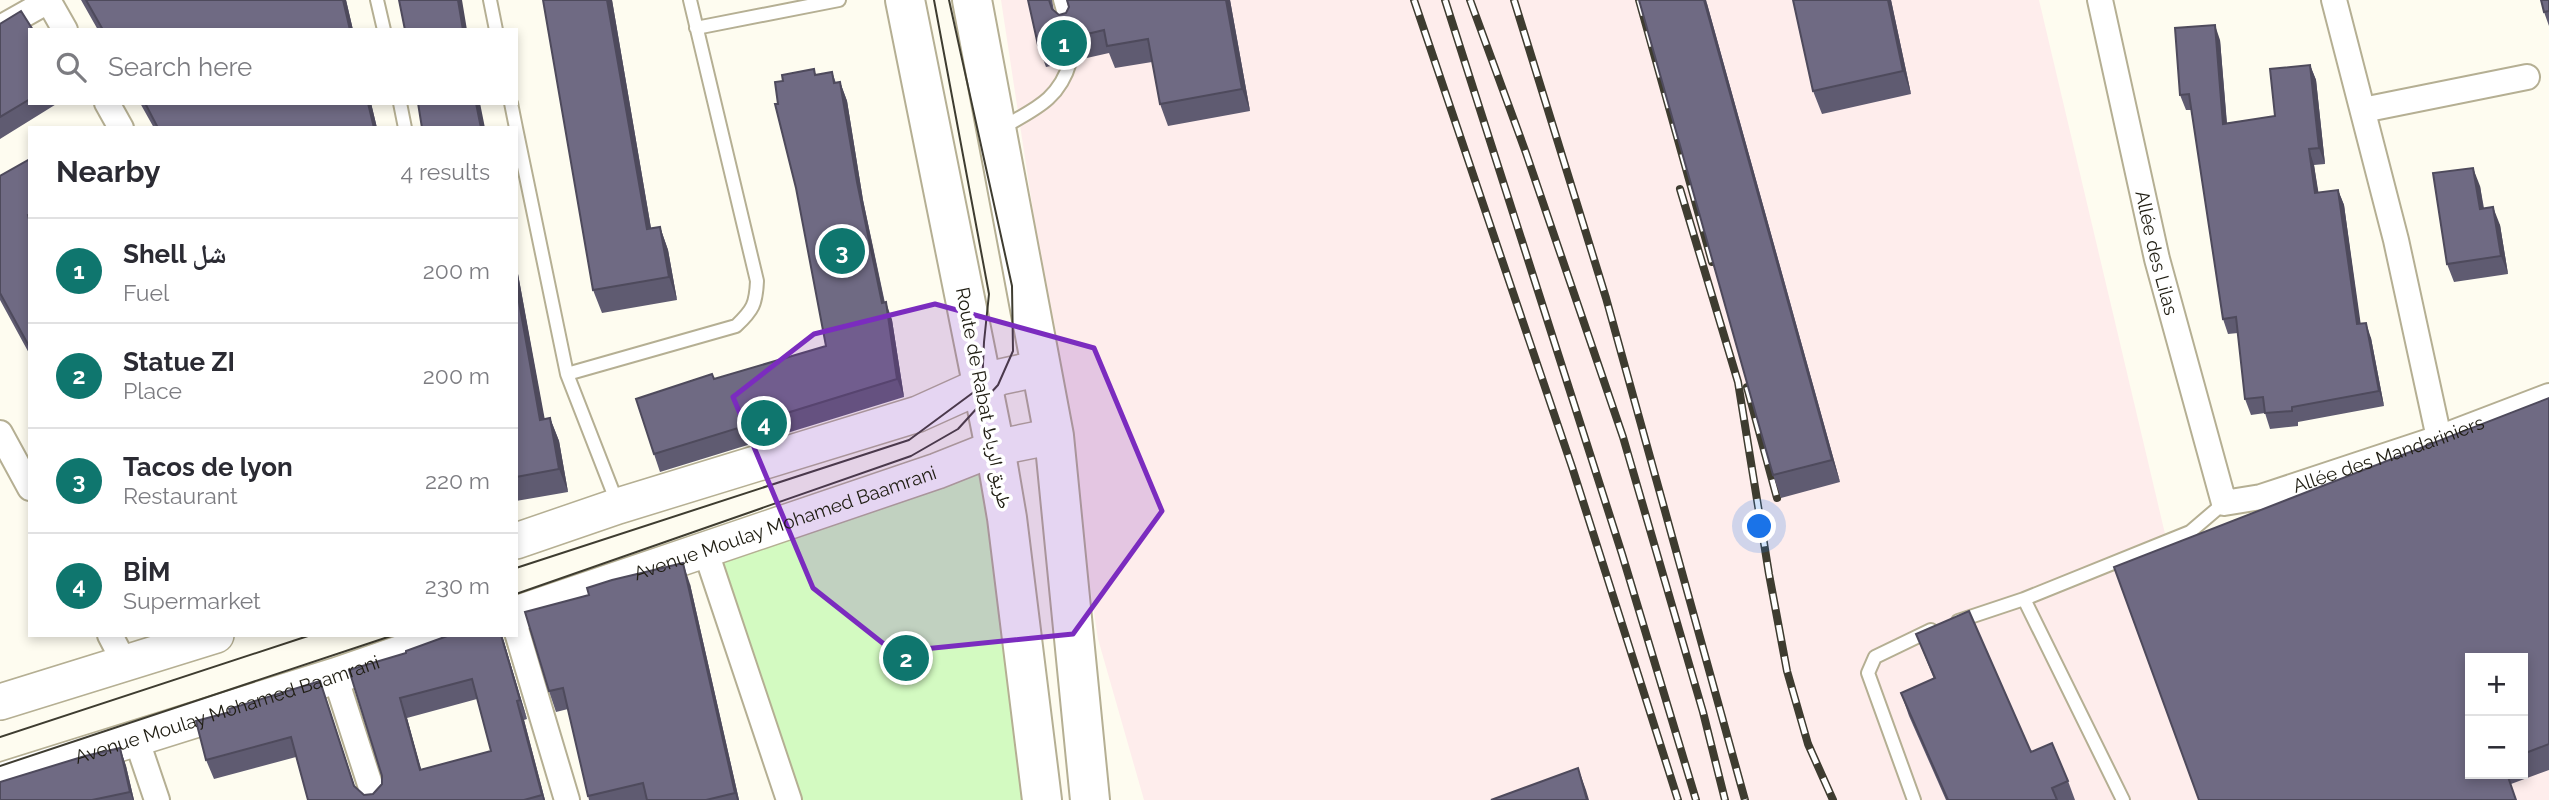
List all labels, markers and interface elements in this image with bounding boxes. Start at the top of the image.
pin: 1 [1041,17,1087,69]
search box [28,28,518,105]
icon: search [52,48,90,86]
text: Search here [108,52,252,82]
text: Nearby [56,154,160,189]
text: 4 results [401,158,490,185]
street label: Allée des Lilas [2131,188,2183,317]
pin: 3 [819,225,865,277]
text: Shell شل [123,239,226,269]
text: 1 [73,257,85,284]
text: 200 m [423,257,490,284]
text: Fuel [123,279,169,306]
street label: Route de Rabat طريق الرباط [951,285,1016,511]
text: Statue ZI [123,347,235,377]
text: 2 [73,362,85,389]
text: 200 m [423,362,490,389]
text: Place [123,377,182,404]
pin: 4 [741,397,787,449]
street label: Allée des Mandariniers [2290,411,2487,497]
text: Tacos de lyon [123,452,293,482]
street label: Avenue Moulay Mohamed Baamrani [631,461,939,584]
text: 3 [73,467,85,494]
text: 220 m [425,467,490,494]
text: Restaurant [123,482,238,509]
your location [1742,509,1776,543]
text: BİM [123,557,171,587]
text: 4 [72,572,86,599]
text: 230 m [425,572,490,599]
text: Supermarket [123,587,261,614]
pin: 2 [883,632,929,684]
street label: Avenue Moulay Mohamed Baamrani [72,651,382,768]
map controls [2465,653,2528,779]
button: + [2465,653,2528,716]
button: − [2465,716,2528,779]

